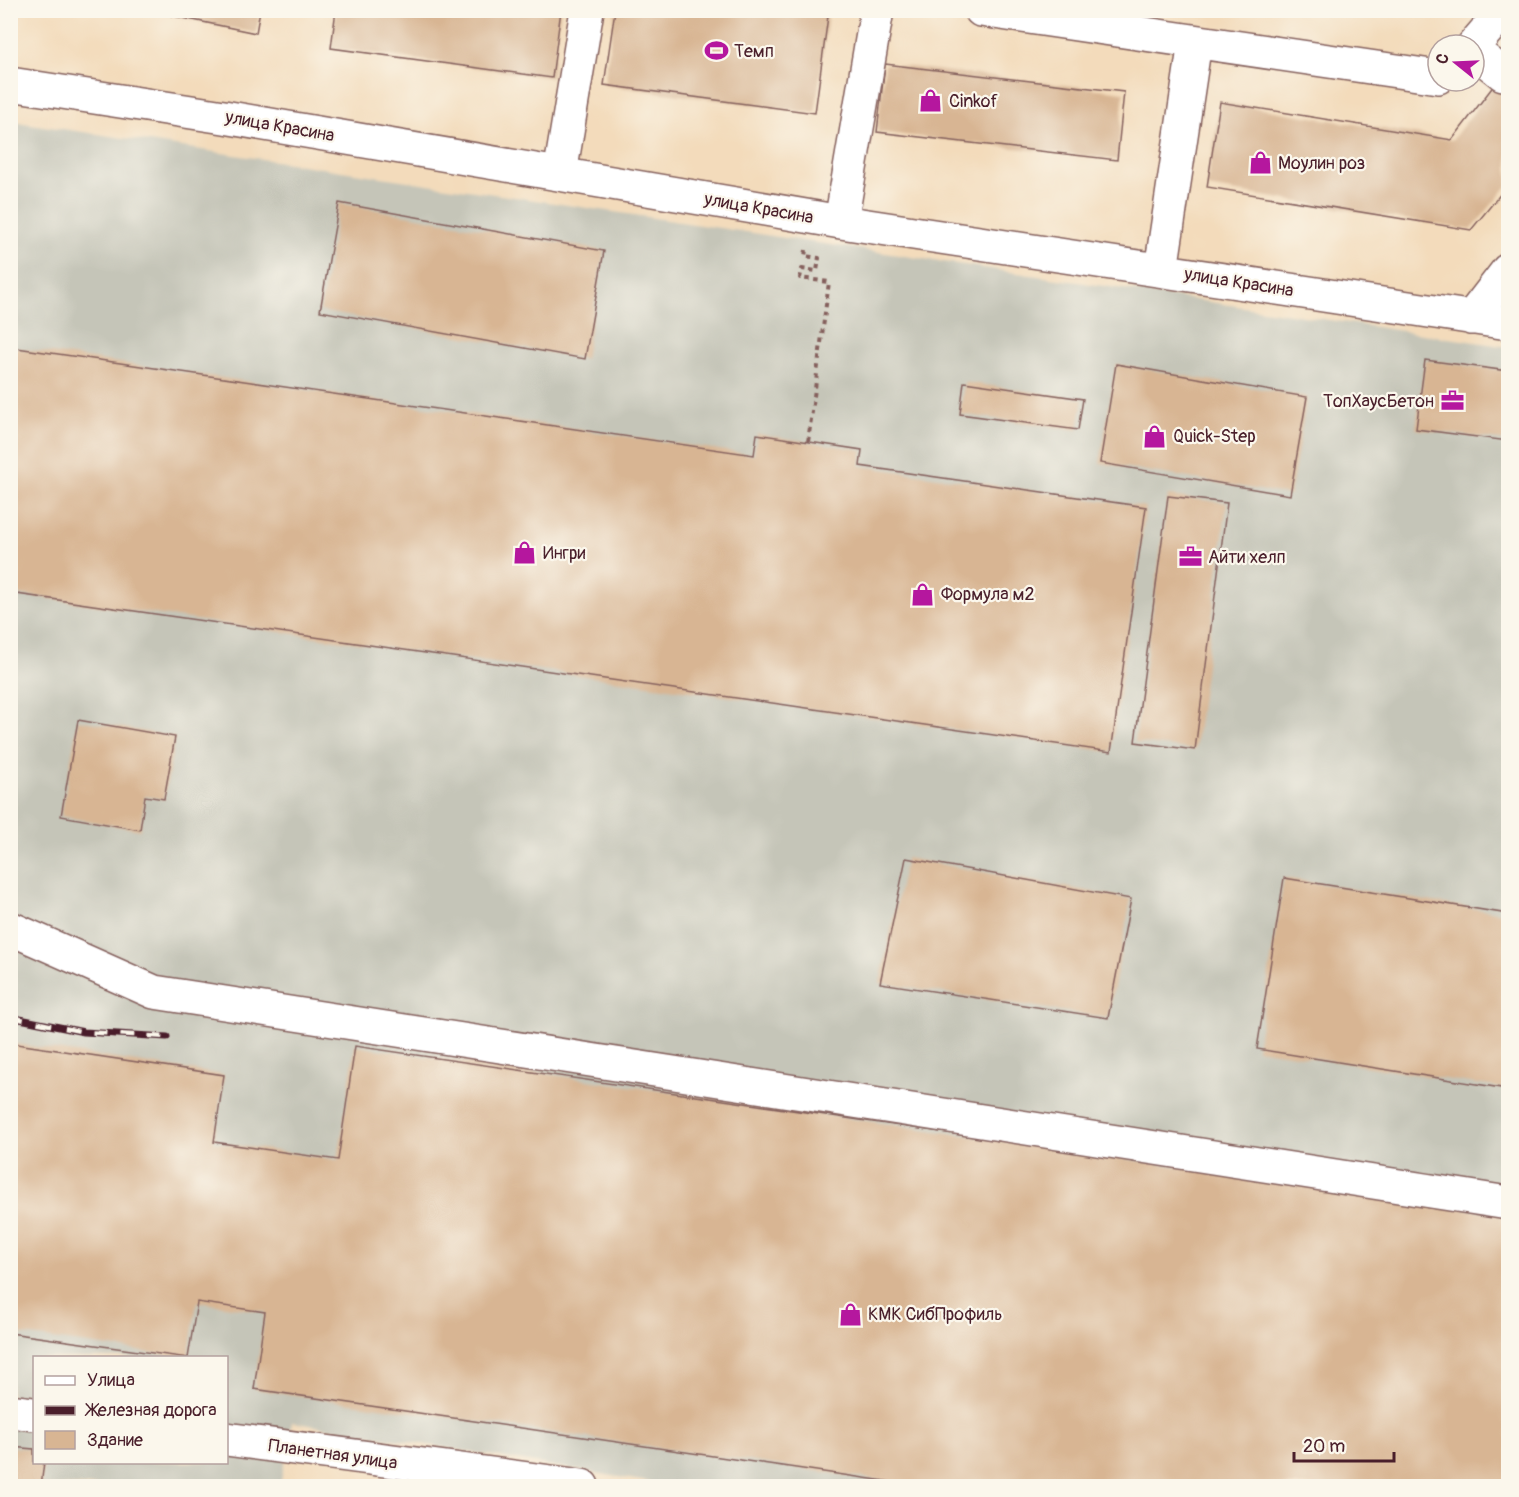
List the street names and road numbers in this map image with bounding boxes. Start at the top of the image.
street label: улица Красина [223,105,336,147]
street label: улица Красина [702,187,815,229]
street label: улица Красина [1182,262,1295,302]
street label: Планетная улица [267,1434,399,1475]

